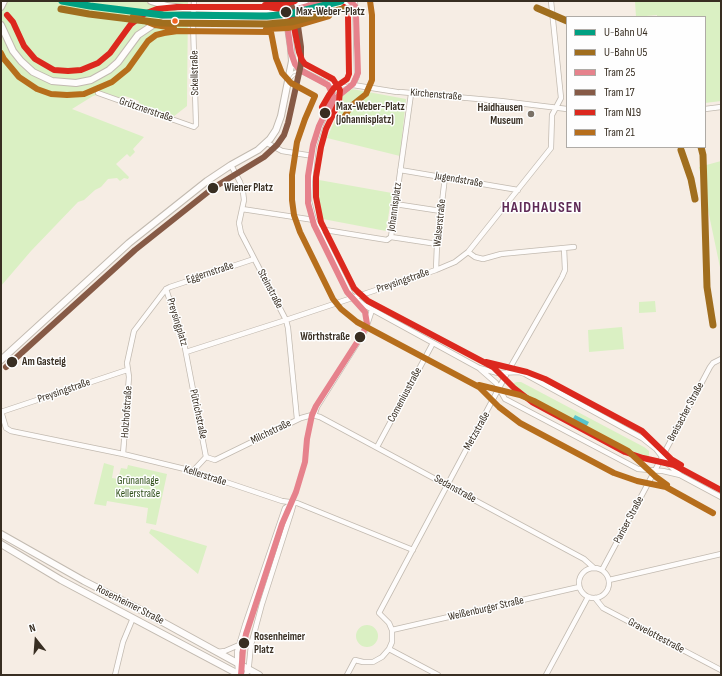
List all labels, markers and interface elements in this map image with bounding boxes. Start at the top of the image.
marker: Max-Weber-Platz [279,5,293,19]
place label: Max-Weber-Platz [296,5,365,19]
unlabelled marker [170,16,180,26]
legend [566,16,706,148]
text: U-Bahn U4 [604,25,648,40]
text: U-Bahn U5 [604,45,647,60]
street label: Sckellstraße [188,50,202,96]
text: Tram 25 [604,65,635,80]
text: Tram 17 [604,85,634,100]
street label: Kirchenstraße [410,86,462,104]
street label: Grütznerstraße [117,95,175,125]
place label: Max-Weber-Platz (Johannisplatz) [336,100,405,126]
place label: Haidhausen Museum [478,101,523,127]
text: Tram N19 [604,105,641,120]
marker: Max-Weber-Platz (Johannisplatz) [318,106,332,120]
marker: Haidhausen Museum [526,109,536,119]
text: Tram 21 [604,125,635,140]
street label: Jugendstraße [434,169,484,191]
marker: Wiener Platz [206,181,220,195]
place label: Wiener Platz [224,181,273,195]
street label: Johannisplatz [385,182,405,232]
street label: Walserstraße [431,198,449,248]
district label: HAIDHAUSEN [502,199,582,217]
street label: Eggernstraße [185,259,235,287]
street label: Preysingstraße [375,266,431,296]
street label: Steinstraße [254,267,286,311]
street label: Preysingplatz [163,296,191,348]
place label: Wörthstraße [300,330,350,344]
marker: Wörthstraße [353,330,367,344]
marker: Am Gasteig [5,355,19,369]
place label: Am Gasteig [22,355,66,369]
street label: Comeniusstraße [385,365,425,425]
street label: Preysingstraße [36,376,92,406]
street label: Breisacher Straße [665,380,707,444]
street label: Holzhofstraße [119,386,135,438]
street label: Pütrichstraße [186,388,210,440]
street label: Metzstraße [461,409,493,453]
street label: Milchstraße [249,417,293,447]
street label: Kellerstraße [182,463,228,489]
street label: Sedanstraße [432,472,478,506]
park label: Grünanlage Kellerstraße [116,474,160,500]
street label: Pariser Straße [611,494,647,546]
street label: Rosenheimer Straße [94,582,166,628]
street label: Weißenburger Straße [447,594,525,624]
street label: Gravelottestraße [625,616,687,656]
north arrow [16,620,56,660]
text: N [28,621,37,635]
place label: Rosenheimer Platz [254,630,305,656]
marker: Rosenheimer Platz [237,636,251,650]

